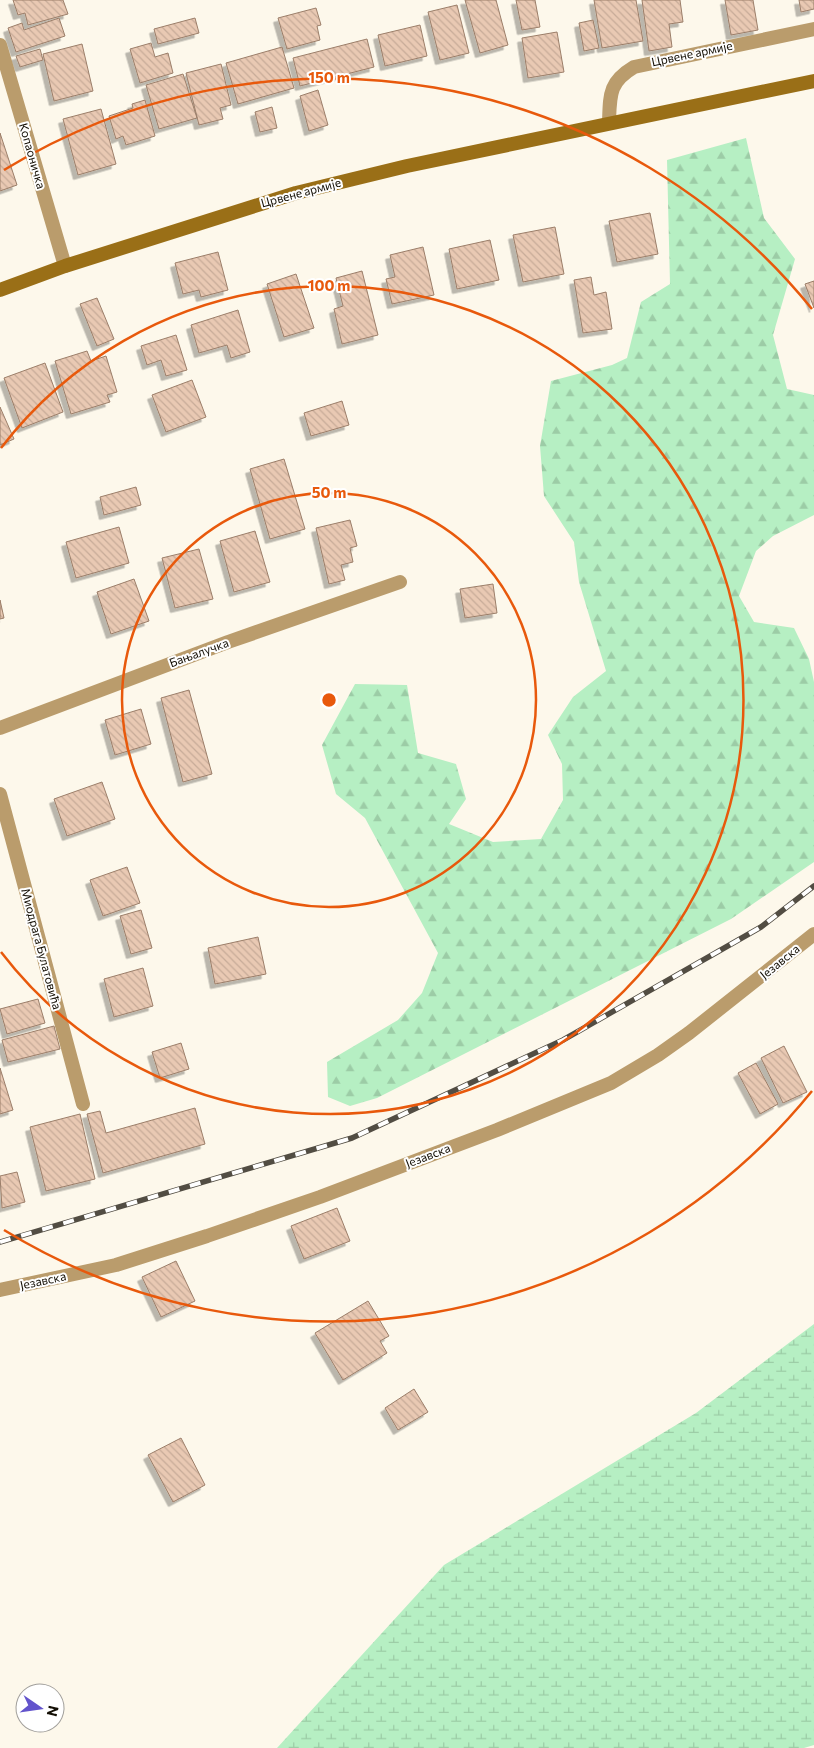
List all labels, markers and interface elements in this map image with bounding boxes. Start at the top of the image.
street label: Црвене армије [650,38,734,68]
text: 150 m [308,68,350,86]
street label: Копаоничка [17,121,49,190]
street label: Црвене армије [259,175,342,209]
text: 100 m [308,276,350,294]
text: 50 m [312,483,346,501]
street label: Бањалучка [167,635,230,669]
centre of rings [320,691,338,709]
street label: Миодрага Булатовића [19,887,65,1011]
street label: Језавска [757,941,803,982]
street label: Језавска [403,1140,452,1171]
street label: Језавска [18,1268,67,1293]
north arrow [15,1683,65,1733]
text: N [44,1704,63,1718]

